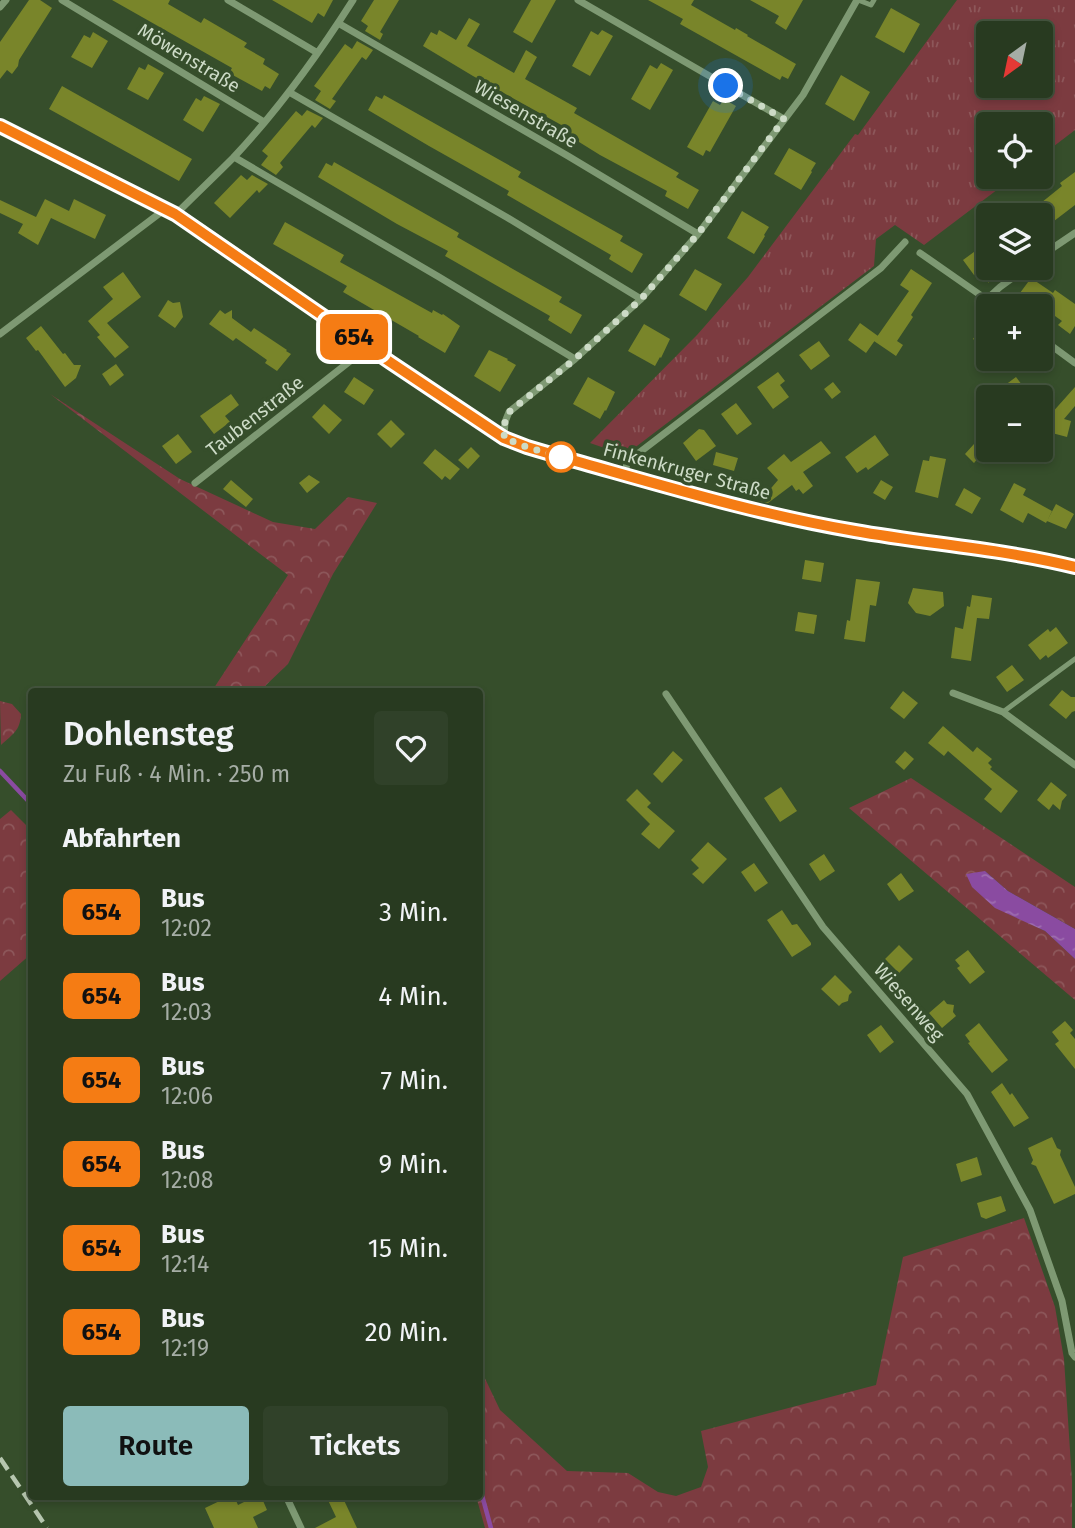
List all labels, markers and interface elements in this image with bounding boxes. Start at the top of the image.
street label: Möwenstraße [134,18,244,98]
north arrow [976,21,1054,98]
map controls [976,21,1053,462]
your location [708,68,743,103]
street label: Wiesenstraße [470,75,582,153]
button: locate [976,112,1053,189]
button: layers [976,203,1053,280]
button: + [976,294,1053,371]
line badge: 654 [314,314,394,360]
text: 654 [334,323,374,351]
street label: Taubenstraße [202,371,308,461]
button: − [976,385,1053,462]
street label: Finkenkruger Straße [601,438,773,504]
unlabelled marker [546,442,576,472]
button: heart [374,711,448,785]
text: Dohlensteg [63,714,234,754]
text: Zu Fuß · 4 Min. · 250 m [63,760,290,788]
text: Abfahrten [63,823,181,854]
text: Bus [161,883,204,914]
text: 3 Min. [379,897,448,928]
text: 654 [82,898,121,926]
text: 12:02 [161,914,212,942]
street label: Wiesenweg [869,958,949,1046]
text: Bus [161,967,204,998]
text: 4 Min. [378,981,448,1012]
text: 654 [82,982,121,1010]
text: 12:03 [161,998,212,1026]
text: Bus [161,1051,204,1082]
text: 7 Min. [381,1065,448,1096]
text: 654 [82,1066,121,1094]
text: 12:06 [161,1082,213,1110]
text: Bus [161,1135,204,1166]
text: 9 Min. [378,1149,448,1180]
text: 654 [82,1150,121,1178]
text: 12:08 [161,1166,213,1194]
text: Bus [161,1219,204,1250]
text: 15 Min. [368,1233,448,1264]
text: 654 [82,1234,121,1262]
text: 12:14 [161,1250,209,1278]
text: Bus [161,1303,204,1334]
text: 20 Min. [365,1317,448,1348]
text: 654 [82,1318,121,1346]
text: 12:19 [161,1334,209,1362]
button: Route [63,1406,249,1486]
button: Tickets [263,1406,448,1486]

